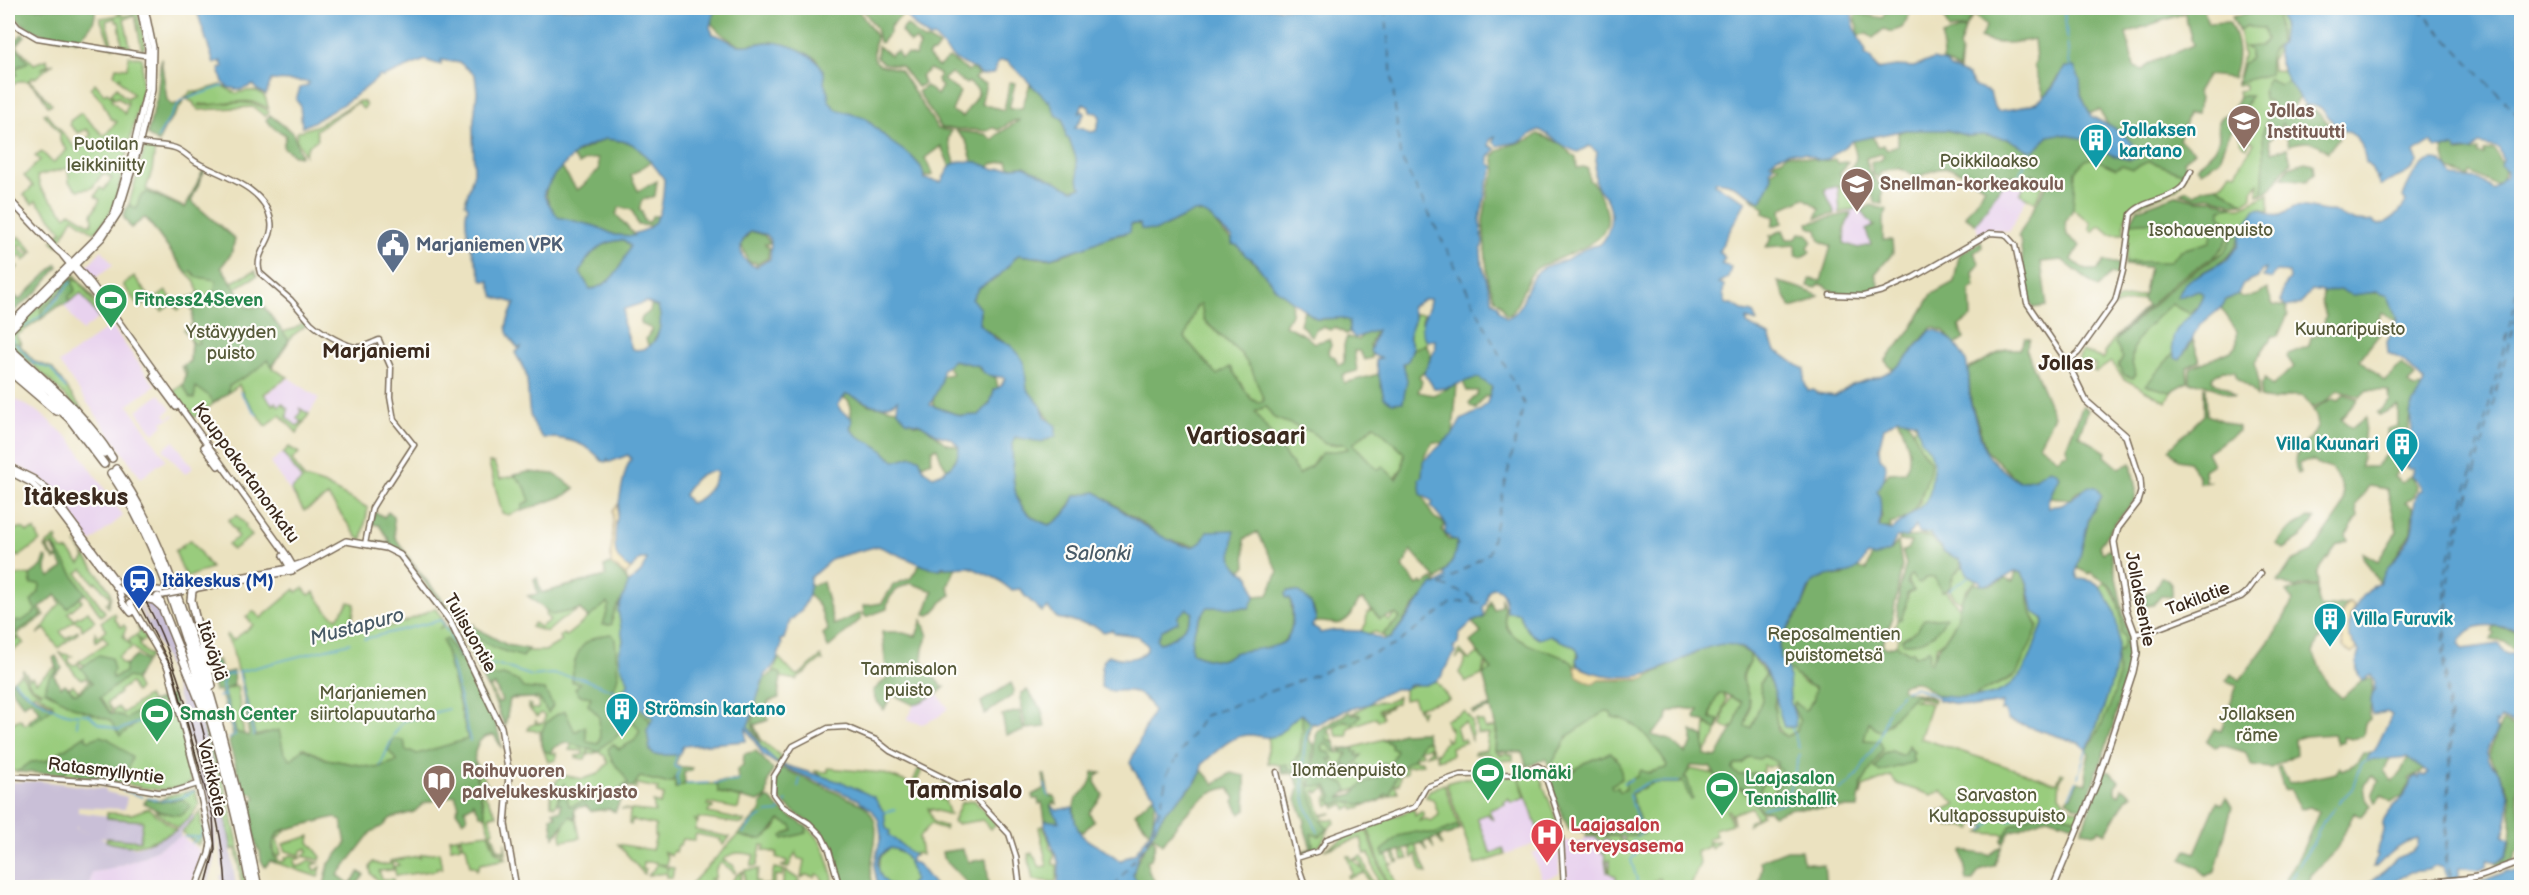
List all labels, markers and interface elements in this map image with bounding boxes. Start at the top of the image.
place label: Jollas Instituutti [2267,101,2345,143]
school or university icon: Jollas Instituutti [2226,103,2262,150]
place label: Jollaksen kartano [2119,120,2196,162]
building icon: Jollaksen kartano [2078,122,2114,169]
park label: Puotilan leikkiniitty [67,134,146,176]
park label: Poikkilaakso [1939,151,2039,172]
school or university icon: Snellman-korkeakoulu [1839,166,1875,213]
place label: Snellman-korkeakoulu [1880,174,2064,195]
park label: Isohauenpuisto [2149,220,2273,241]
public building icon: Marjaniemen VPK [375,227,411,274]
place label: Marjaniemen VPK [416,235,563,256]
sports icon: Fitness24Seven [93,282,129,329]
place label: Fitness24Seven [134,290,263,311]
park label: Kuunaripuisto [2295,319,2405,340]
park label: Ystävyyden puisto [185,322,276,364]
district label: Marjaniemi [322,339,430,364]
district label: Jollas [2038,351,2094,376]
street label: Kauppakartanonkatu [188,399,304,547]
district label: Vartiosaari [1186,422,1306,451]
building icon: Villa Kuunari [2384,426,2420,473]
place label: Villa Kuunari [2276,434,2379,455]
district label: Itäkeskus [24,483,129,512]
water label: Salonki [1065,542,1133,566]
street label: Jollaksentie [2121,550,2160,649]
station icon: Itäkeskus (M) [121,563,157,610]
place label: Itäkeskus (M) [162,571,274,592]
street label: Takilatie [2163,577,2233,621]
street label: Tulisuontie [439,590,501,676]
building icon: Villa Furuvik [2312,601,2348,648]
water label: Mustapuro [307,603,407,651]
place label: Villa Furuvik [2353,609,2454,630]
street label: Itäväylä [192,618,232,684]
park label: Reposalmentien puistometsä [1767,624,1901,666]
park label: Tammisalon puisto [861,659,957,701]
park label: Marjaniemen siirtolapuutarha [310,683,436,725]
building icon: Strömsin kartano [604,691,640,738]
sports icon: Smash Center [139,696,175,743]
place label: Strömsin kartano [645,699,786,720]
place label: Smash Center [180,704,297,725]
park label: Jollaksen räme [2219,704,2295,746]
street label: Varikkotie [193,737,231,819]
street label: Ratasmyllyntie [47,753,166,789]
sports icon: Ilomäki [1470,755,1506,802]
park label: Ilomäenpuisto [1292,760,1406,781]
place label: Roihuvuoren palvelukeskuskirjasto [462,761,638,803]
library icon: Roihuvuoren palvelukeskuskirjasto [421,763,457,810]
place label: Ilomäki [1511,763,1571,784]
place label: Laajasalon Tennishallit [1745,768,1837,810]
sports icon: Laajasalon Tennishallit [1704,770,1740,817]
district label: Tammisalo [906,776,1022,805]
park label: Sarvaston Kultapossupuisto [1928,785,2066,827]
place label: Laajasalon terveysasema [1569,815,1684,857]
hospital icon: Laajasalon terveysasema [1529,817,1565,864]

